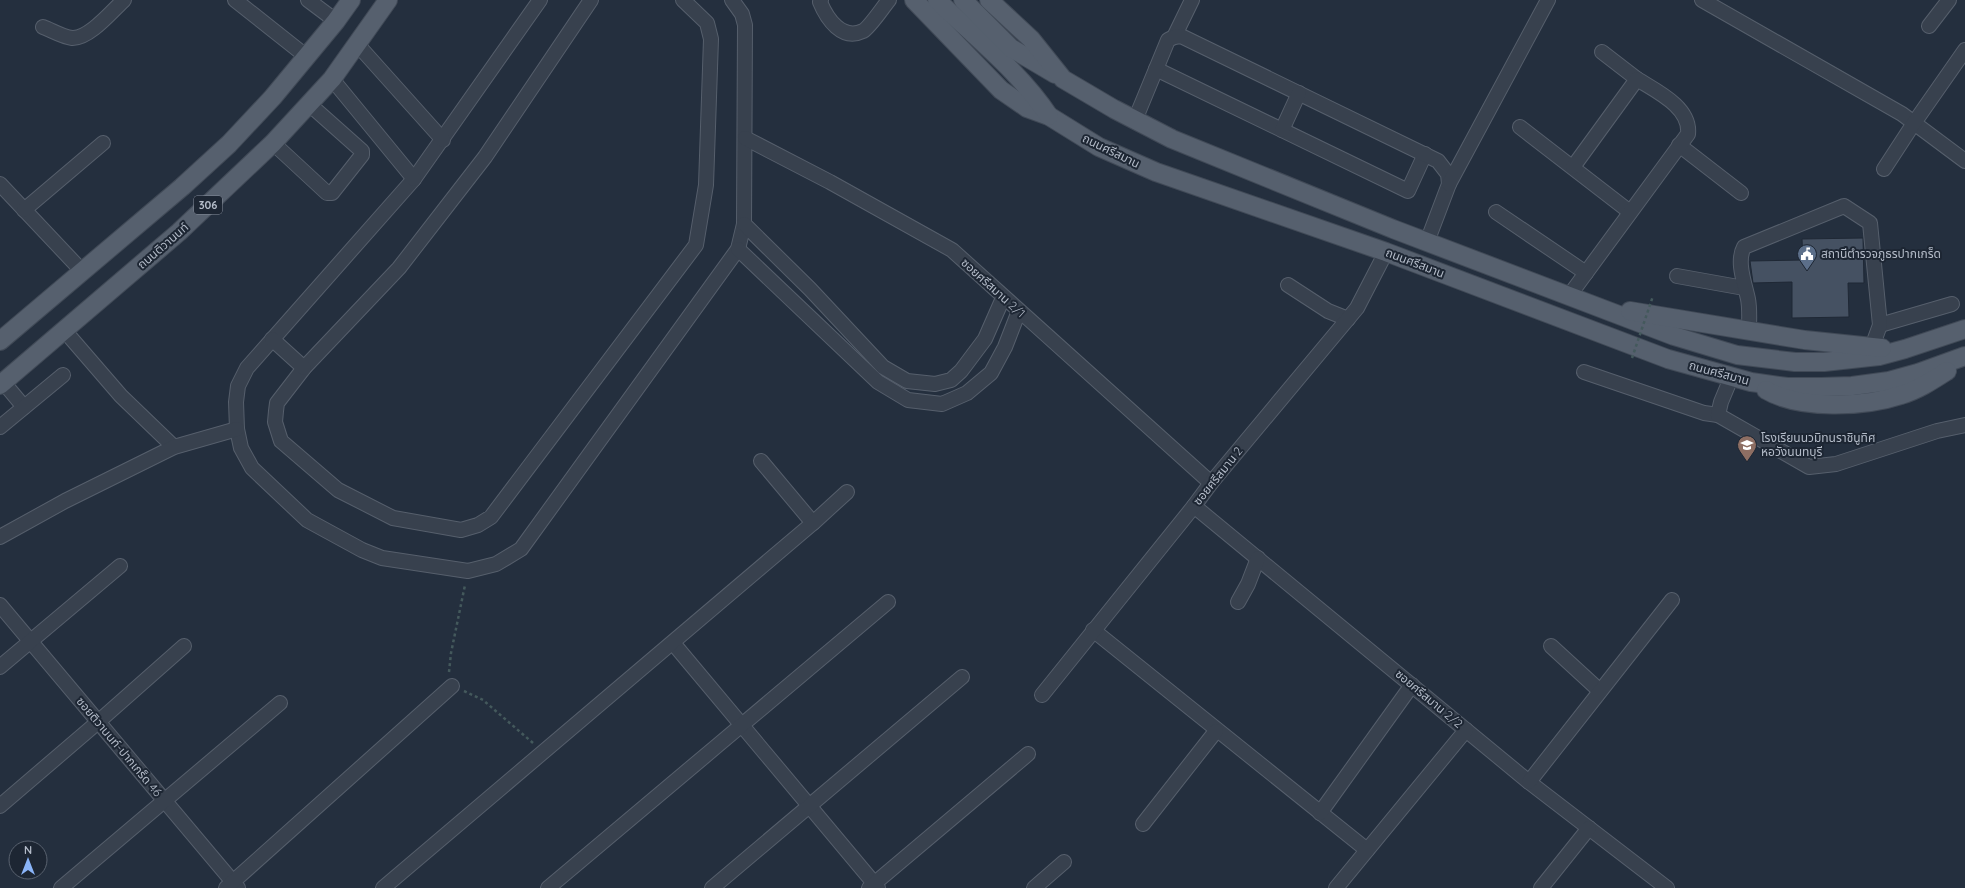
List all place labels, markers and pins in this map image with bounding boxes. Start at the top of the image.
public building icon: สถานีตำรวจภูธรปากเกร็ด [1796,243,1818,271]
place label: สถานีตำรวจภูธรปากเกร็ด [1821,246,1941,261]
place label: โรงเรียนนวมิทนราชินูทิศ หอวังนนทบุรี [1761,430,1875,459]
school or university icon: โรงเรียนนวมิทนราชินูทิศ หอวังนนทบุรี [1736,434,1758,462]

